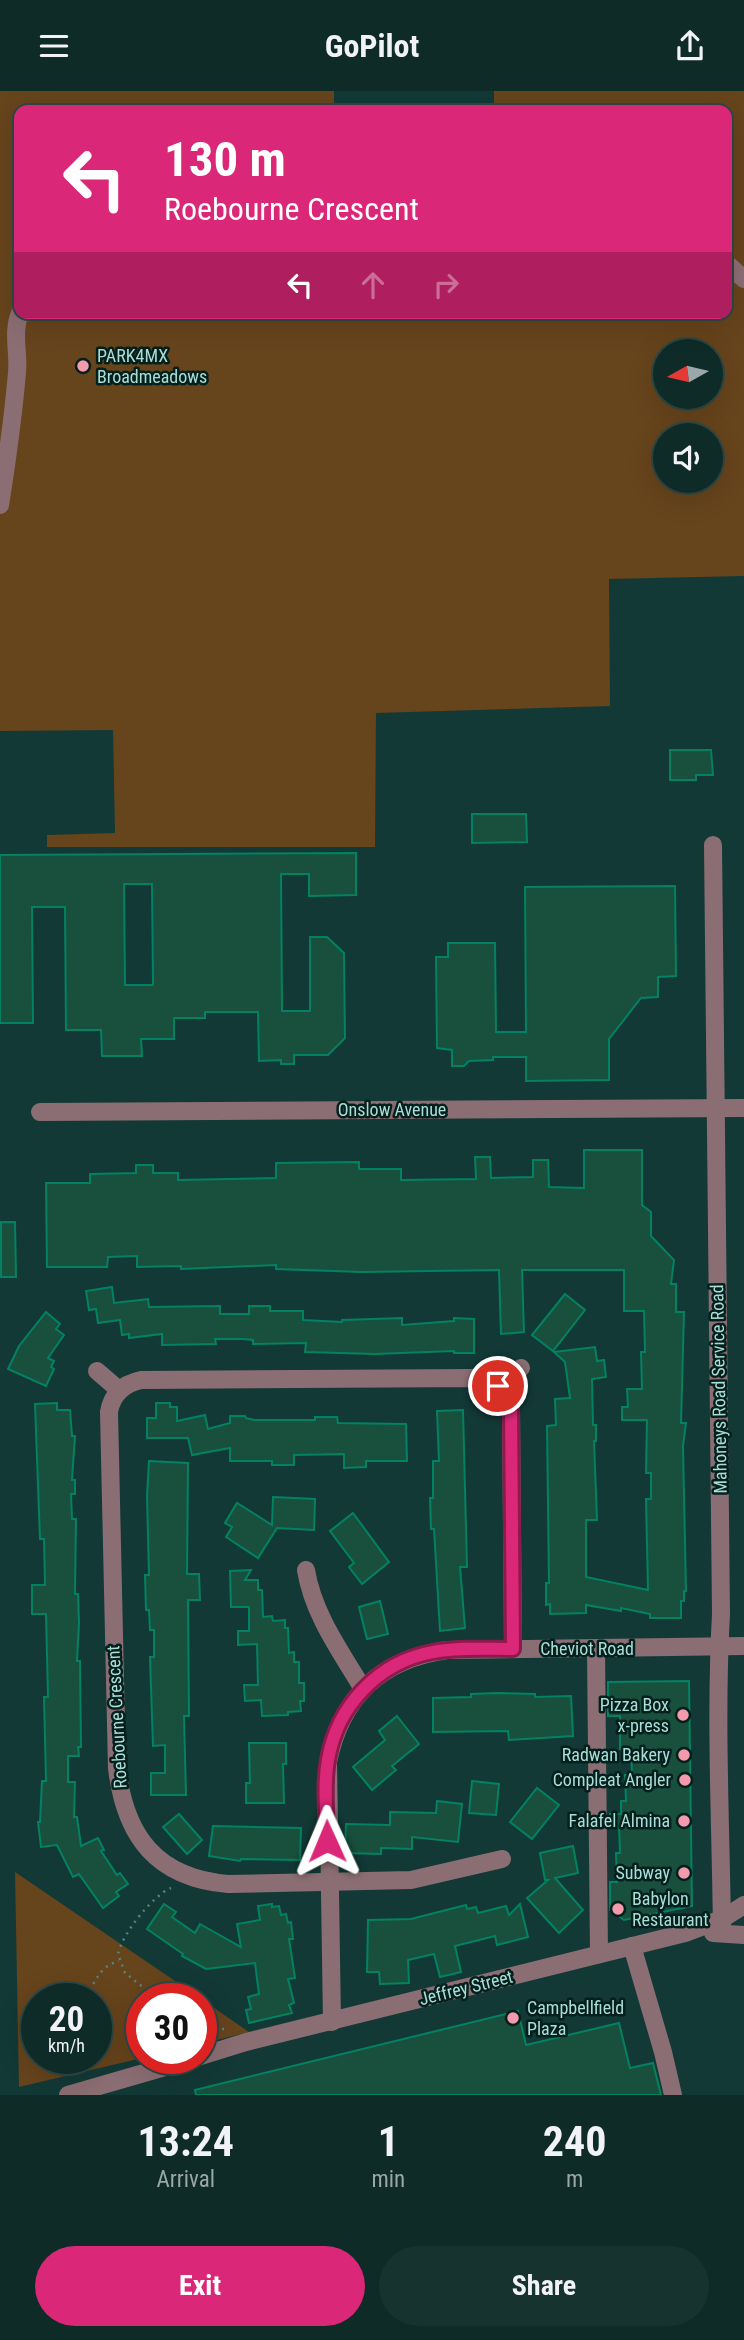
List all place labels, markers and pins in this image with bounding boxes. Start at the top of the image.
place label: PARK4MX Broadmeadows [97,345,207,387]
marker: PARK4MX Broadmeadows [75,358,91,374]
pin [468,1356,528,1416]
place label: Pizza Box x-press [600,1694,669,1736]
marker: Pizza Box x-press [675,1707,691,1723]
place label: Radwan Bakery [562,1744,670,1765]
marker: Radwan Bakery [676,1747,692,1763]
place label: Compleat Angler [553,1769,672,1790]
marker: Compleat Angler [677,1772,693,1788]
place label: Falafel Almina [569,1810,670,1831]
marker: Falafel Almina [676,1813,692,1829]
place label: Subway [615,1862,670,1883]
marker: Subway [676,1865,692,1881]
place label: Babylon Restaurant [632,1888,709,1930]
marker: Babylon Restaurant [610,1901,626,1917]
place label: Campbellfield Plaza [527,1997,624,2039]
marker: Campbellfield Plaza [505,2010,521,2026]

